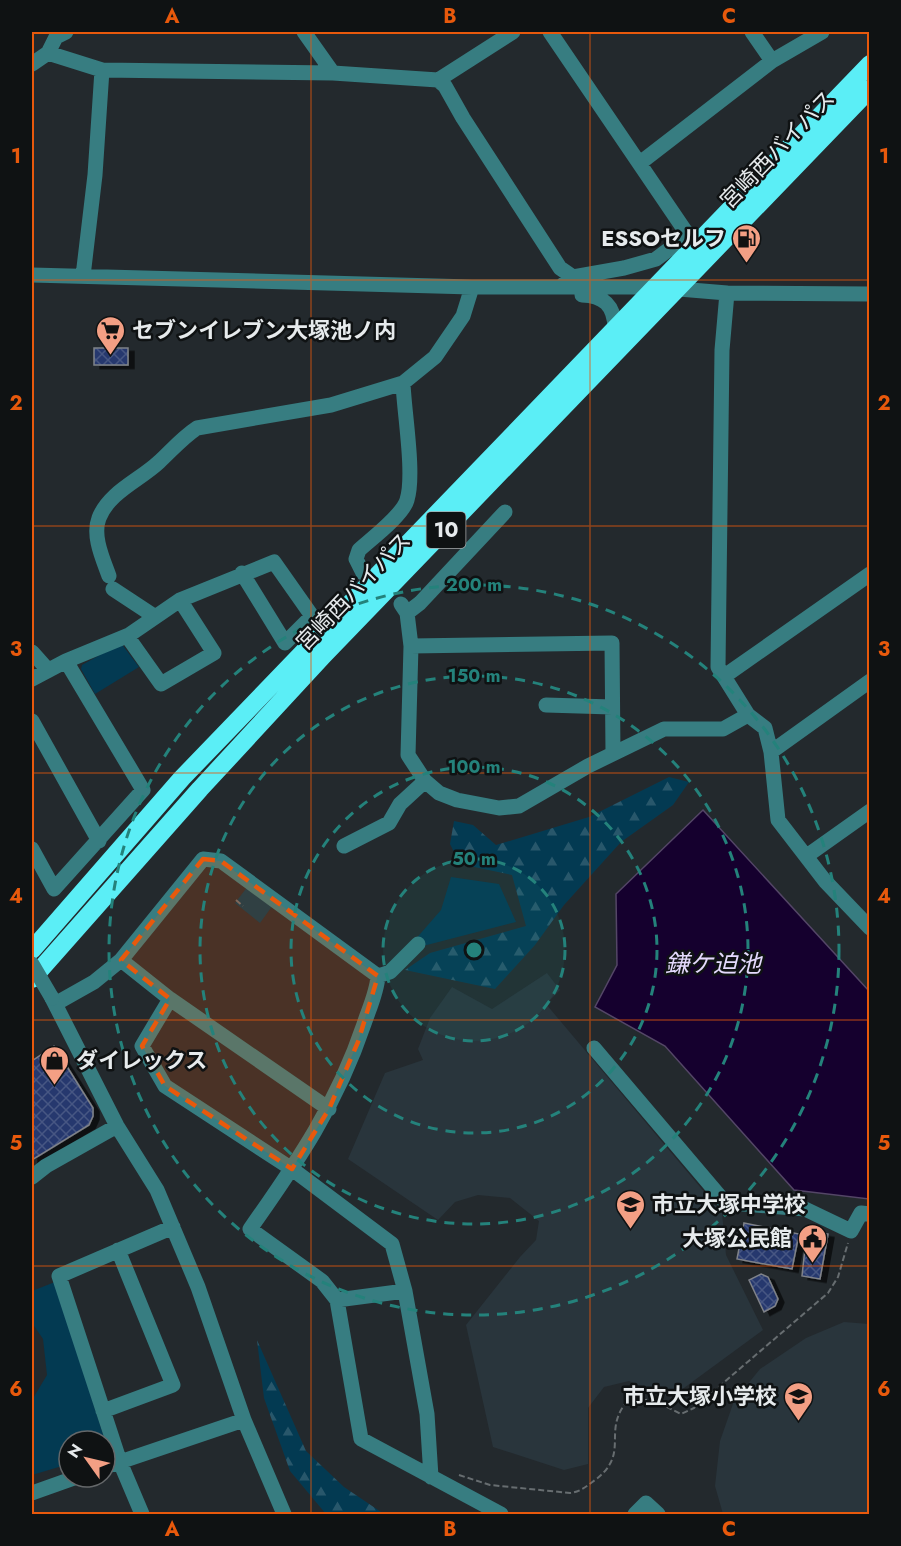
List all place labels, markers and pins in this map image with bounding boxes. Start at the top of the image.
place label: ESSOセルフ [601,222,726,254]
fuel station icon: ESSOセルフ [731,222,763,264]
supermarket icon: セブンイレブン大塚池ノ内 [95,314,127,356]
place label: セブンイレブン大塚池ノ内 [132,314,396,346]
centre of rings [464,940,484,960]
shop icon: ダイレックス [39,1044,71,1086]
place label: ダイレックス [76,1044,207,1076]
school or university icon: 市立大塚中学校 [615,1188,647,1230]
place label: 市立大塚中学校 [652,1188,806,1220]
place label: 大塚公民館 [682,1222,792,1254]
public building icon: 大塚公民館 [797,1222,829,1264]
place label: 市立大塚小学校 [623,1380,777,1412]
school or university icon: 市立大塚小学校 [782,1380,814,1422]

